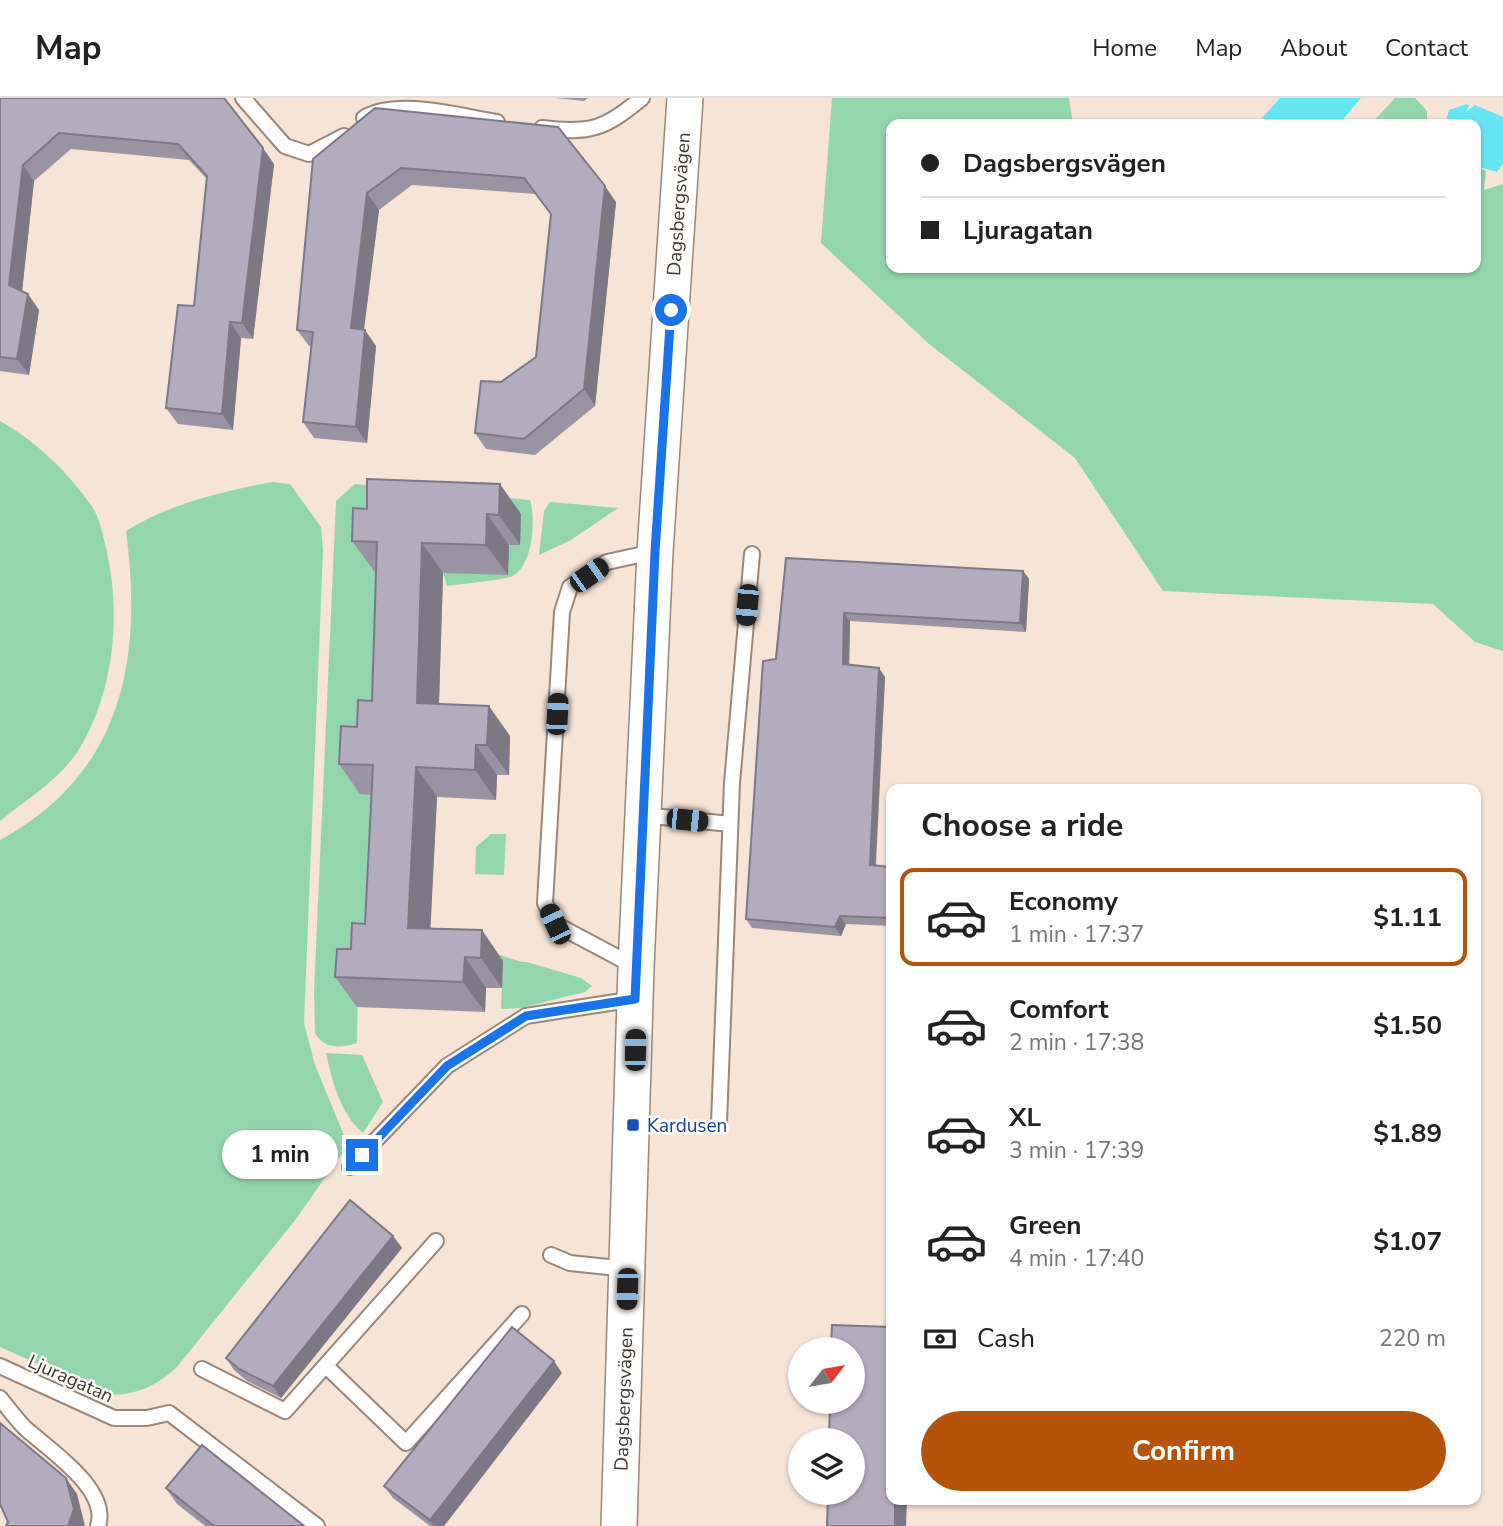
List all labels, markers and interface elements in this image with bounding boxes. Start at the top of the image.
text: Map [35,26,102,71]
text: Home [1092,32,1157,64]
text: Map [1195,32,1242,64]
text: About [1280,32,1347,64]
text: Contact [1385,32,1468,64]
street label: Dagsbergsvägen [661,131,697,277]
text: Dagsbergsvägen [963,146,1166,181]
text: Ljuragatan [963,213,1093,248]
route start [655,294,687,326]
car [566,554,613,596]
car [735,583,760,627]
car [546,692,569,736]
text: Choose a ride [921,804,1123,847]
car [666,807,709,833]
text: Economy [1009,884,1118,919]
icon: car [925,886,988,949]
text: $1.11 [1373,900,1442,935]
car [537,901,574,947]
text: 1 min · 17:37 [1009,919,1144,950]
text: Comfort [1009,992,1109,1027]
icon: car [925,994,988,1057]
text: $1.50 [1373,1008,1442,1043]
text: 2 min · 17:38 [1009,1027,1144,1058]
car [625,1029,646,1071]
text: XL [1009,1100,1041,1135]
icon: car [925,1102,988,1165]
place label: Kardusen [647,1113,727,1139]
text: $1.89 [1373,1116,1442,1151]
marker: Kardusen [625,1117,641,1133]
callout: 1 min [222,1130,338,1180]
text: 3 min · 17:39 [1009,1135,1144,1166]
text: 1 min [250,1139,310,1170]
route end [346,1139,378,1171]
text: Green [1009,1208,1082,1243]
icon: car [925,1210,988,1273]
text: $1.07 [1373,1224,1442,1259]
text: 4 min · 17:40 [1009,1243,1144,1274]
car [616,1268,639,1310]
icon: cash [921,1320,959,1358]
text: Cash [977,1321,1035,1356]
text: 220 m [1379,1323,1446,1354]
street label: Dagsbergsvägen [608,1327,640,1471]
north arrow [788,1337,864,1414]
map controls [788,1337,865,1505]
street label: Ljuragatan [24,1349,117,1409]
button: Confirm [921,1411,1446,1491]
button: layers [788,1428,865,1505]

